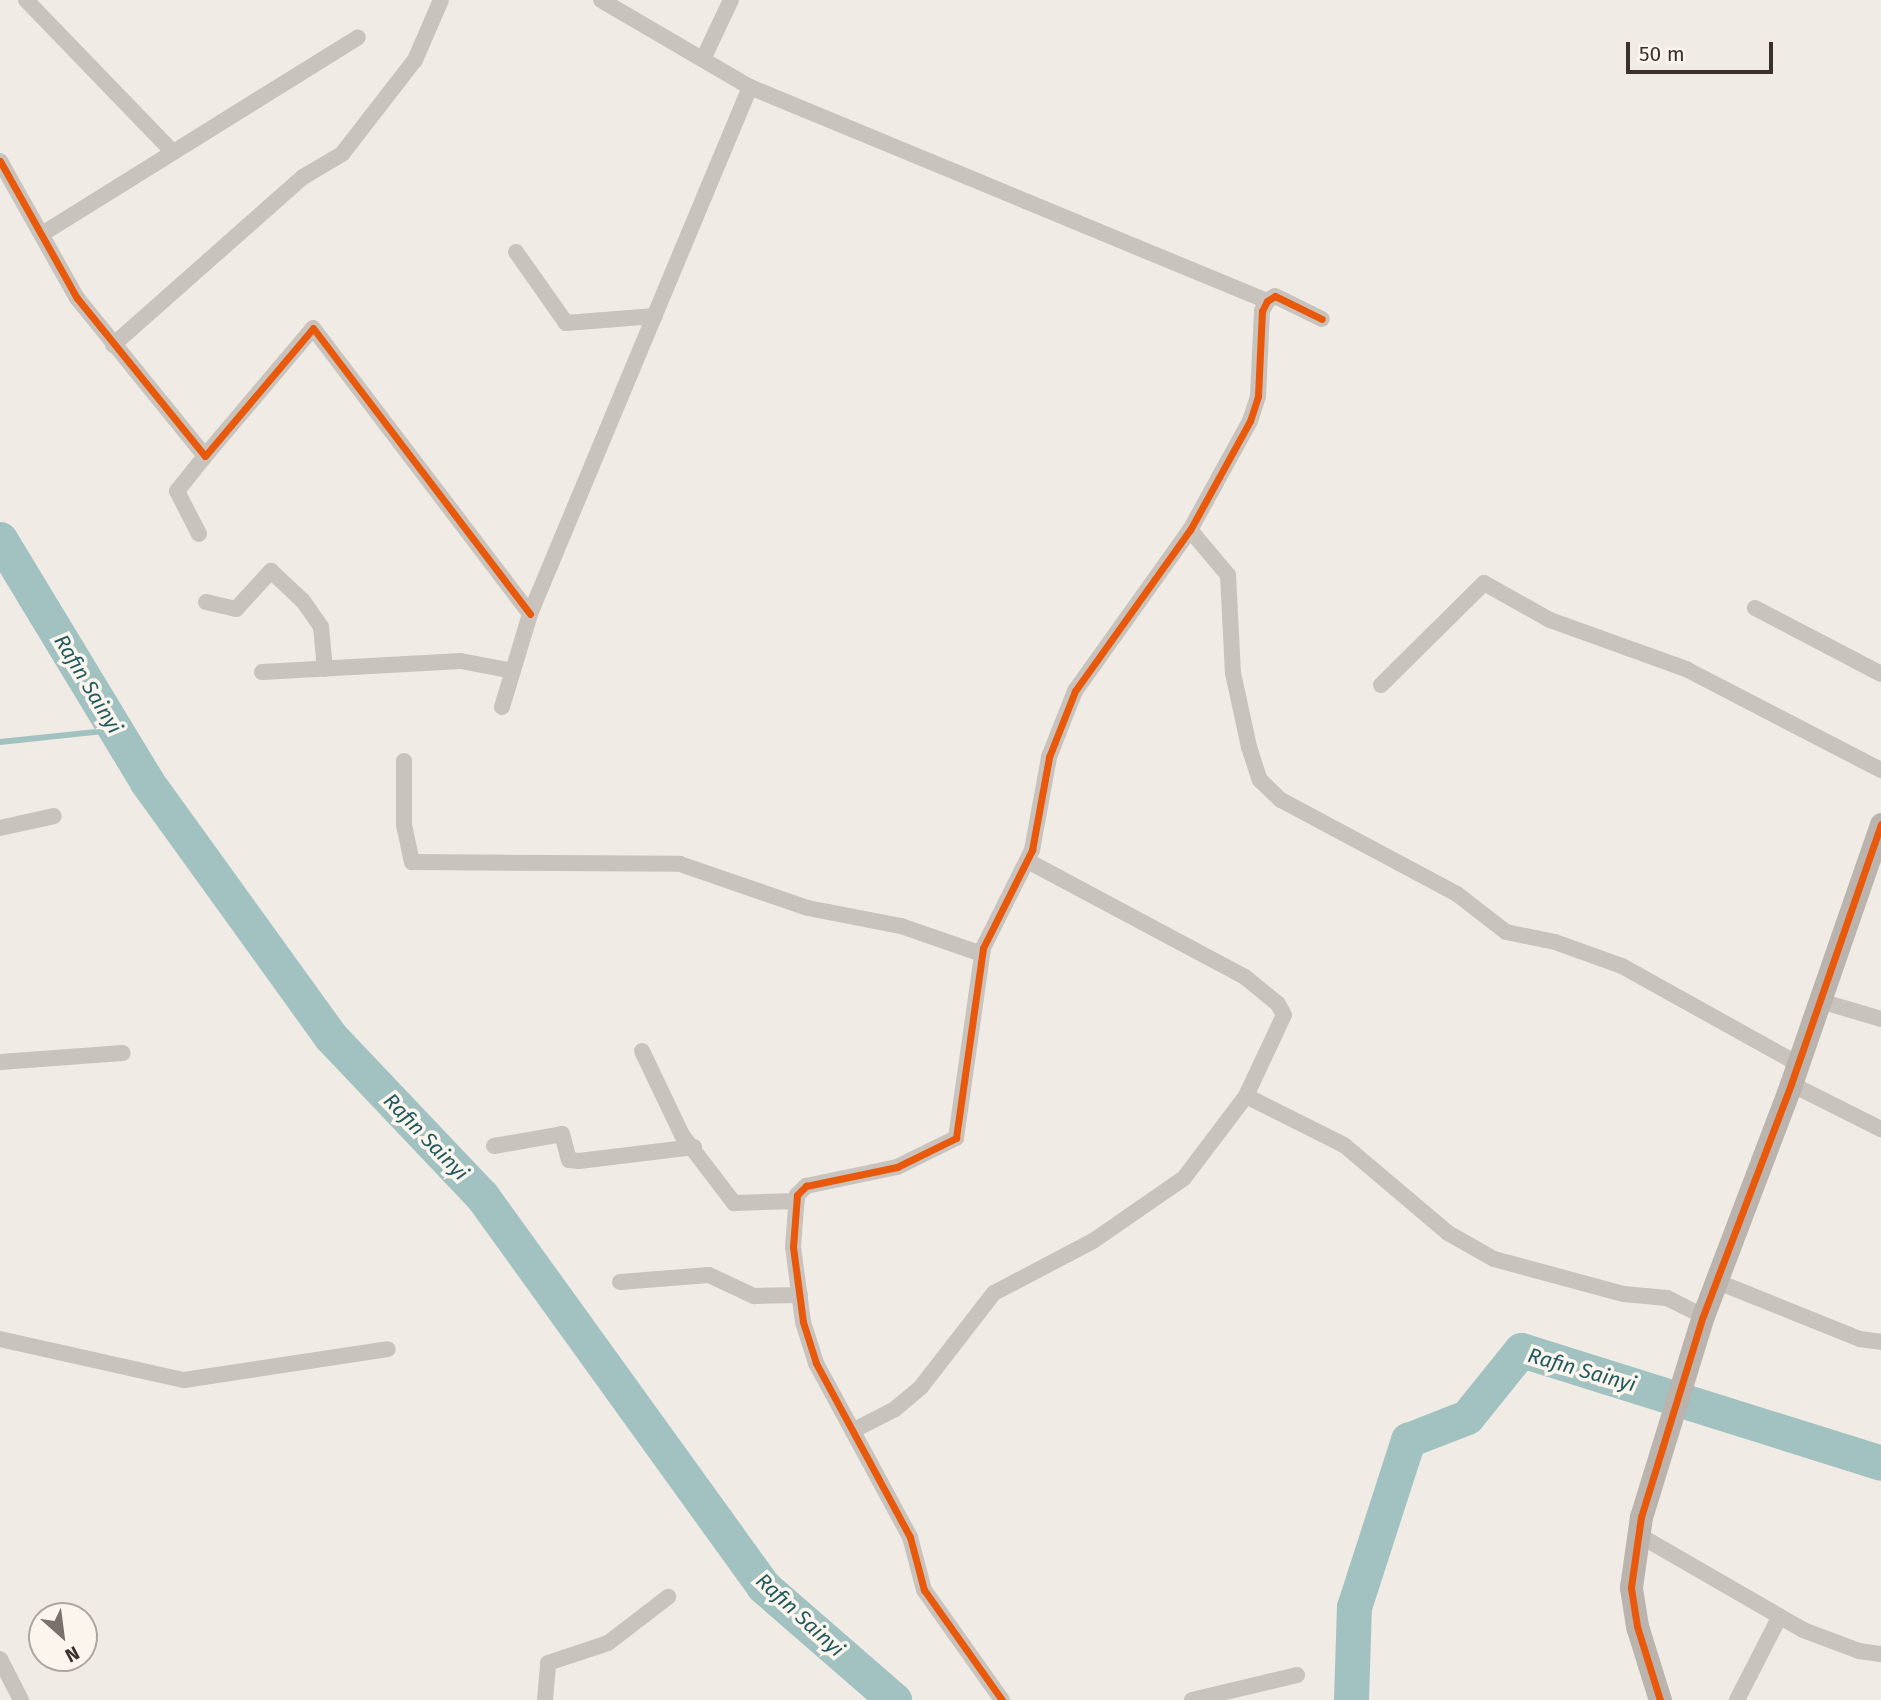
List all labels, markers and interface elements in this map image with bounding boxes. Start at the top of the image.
scale bar [1629,28,1776,72]
text: 50 m [1639,41,1685,67]
water label: Rafin Sainyi [49,630,127,738]
water label: Rafin Sainyi [378,1088,474,1186]
water label: Rafin Sainyi [1525,1343,1639,1397]
water label: Rafin Sainyi [751,1568,849,1662]
north arrow [28,1602,98,1672]
text: N [61,1641,83,1667]

